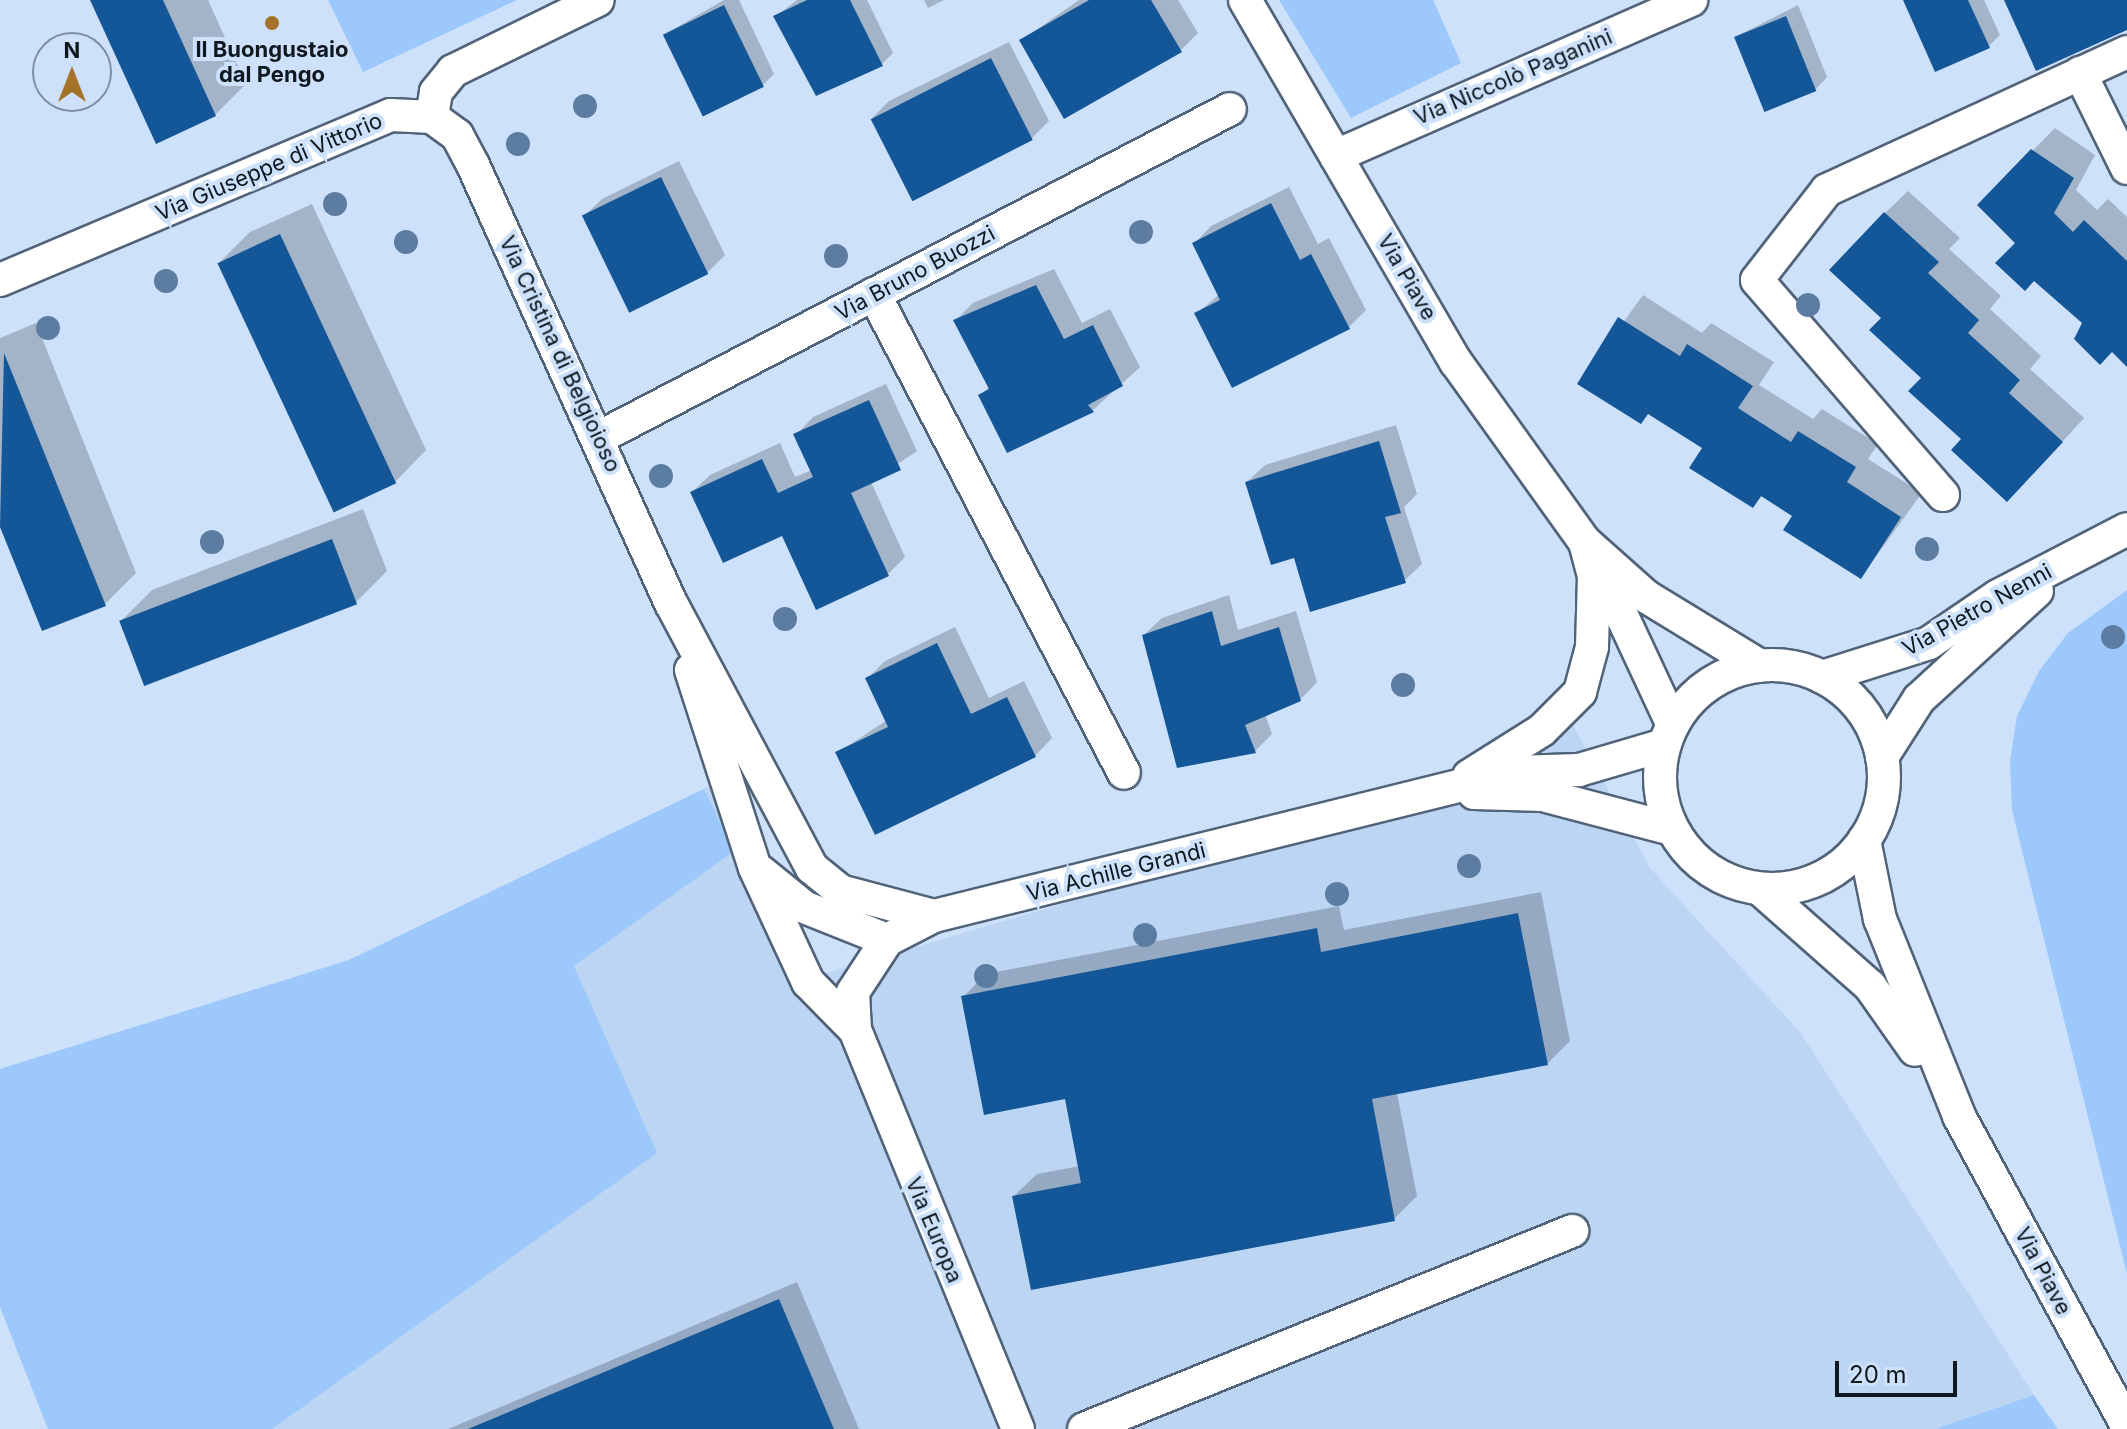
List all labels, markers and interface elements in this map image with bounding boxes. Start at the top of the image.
marker: Il Buongustaio dal Pengo [263,14,281,32]
street label: Via Niccolò Paganini [1410,23,1616,131]
north arrow [32,32,112,112]
place label: Il Buongustaio dal Pengo [195,36,349,88]
text: N [64,37,80,63]
street label: Via Giuseppe di Vittorio [152,107,386,227]
street label: Via Bruno Buozzi [831,220,999,326]
street label: Via Piave [1372,229,1442,325]
street label: Via Cristina di Belgioioso [494,232,626,476]
street label: Via Pietro Nenni [1898,558,2056,662]
street label: Via Achille Grandi [1024,837,1208,907]
street label: Via Europa [900,1173,968,1287]
street label: Via Piave [2009,1223,2077,1319]
scale bar [1839,1345,1961,1395]
text: 20 m [1849,1360,1907,1389]

